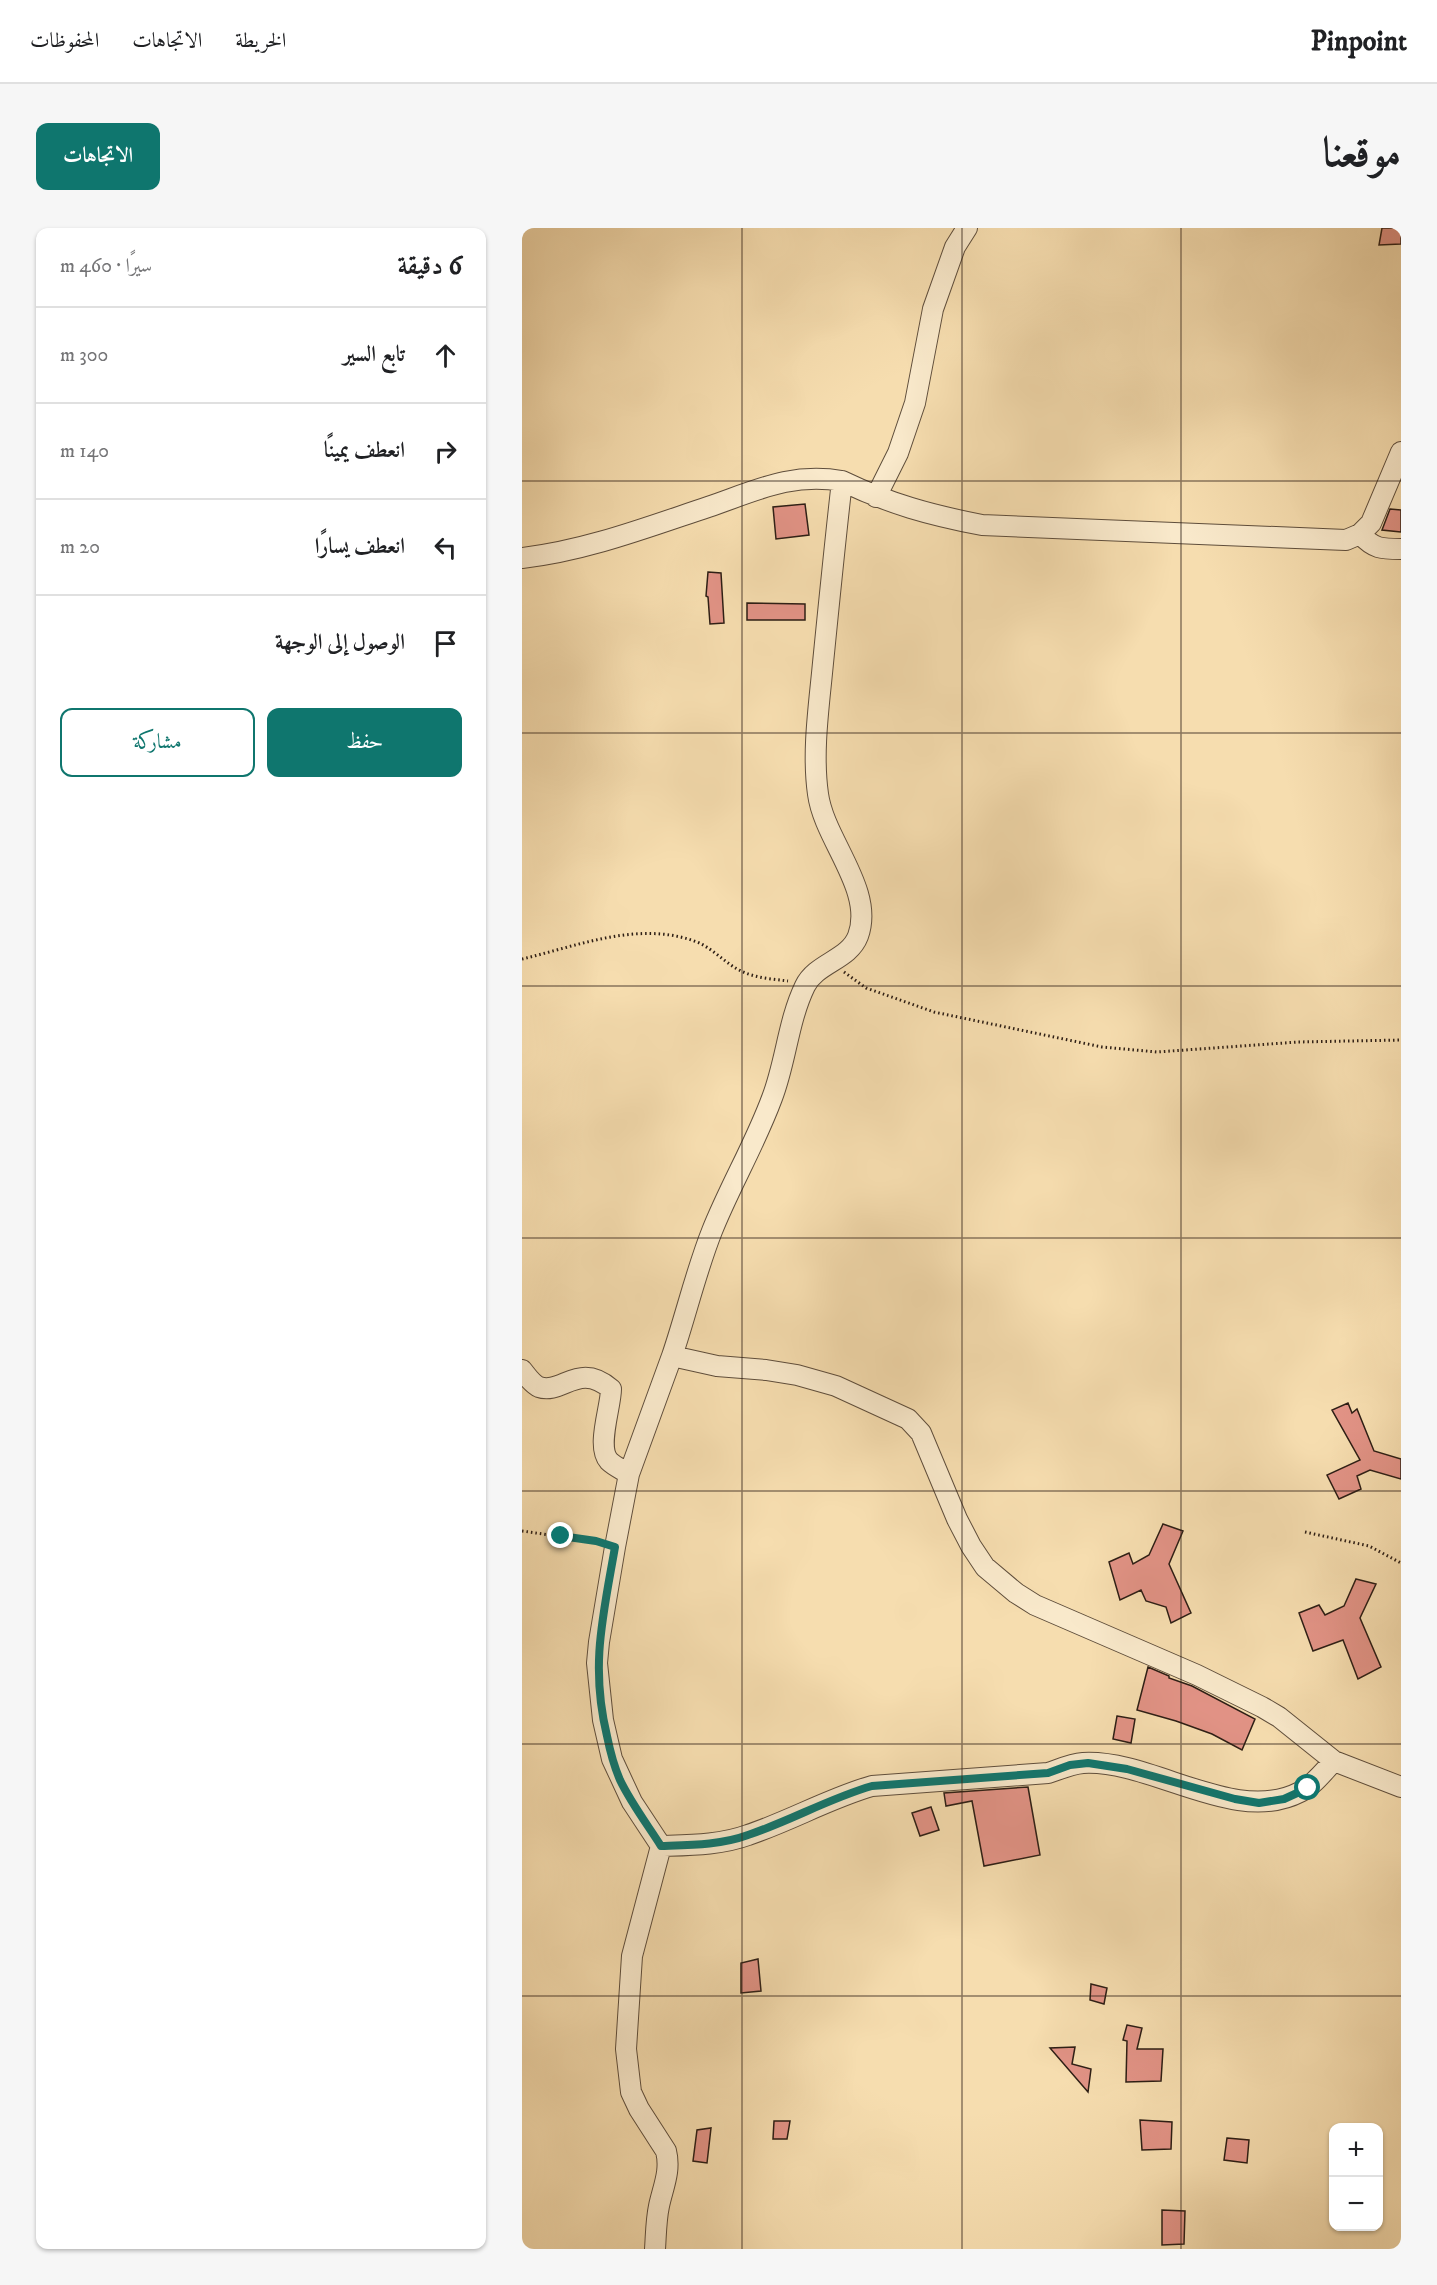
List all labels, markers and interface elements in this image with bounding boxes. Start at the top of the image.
text: Pinpoint [1311,24,1407,59]
text: المحفوظات [30,28,99,54]
text: الاتجاهات [132,28,202,54]
text: الخريطة [235,28,286,54]
button: الاتجاهات [36,123,160,190]
text: موقعنا [1323,128,1401,180]
text: 6 دقيقة [397,250,462,283]
text: سيرًا · 460 m [60,254,152,279]
icon: ahead [429,339,462,372]
text: تابع السير [343,341,405,368]
text: 300 m [60,343,108,368]
icon: right [429,435,462,468]
text: انعطف يمينًا [324,437,405,464]
text: 140 m [60,439,109,464]
icon: left [429,531,462,564]
text: انعطف يسارًا [315,533,405,560]
text: 20 m [60,535,100,560]
icon: arrive [429,627,462,660]
text: الوصول إلى الوجهة [275,629,405,656]
button: مشاركة [60,708,255,777]
button: حفظ [267,708,462,777]
route end [547,1522,573,1548]
route start [1294,1774,1320,1800]
map controls [1329,2123,1383,2231]
button: + [1329,2123,1383,2177]
button: − [1329,2177,1383,2231]

